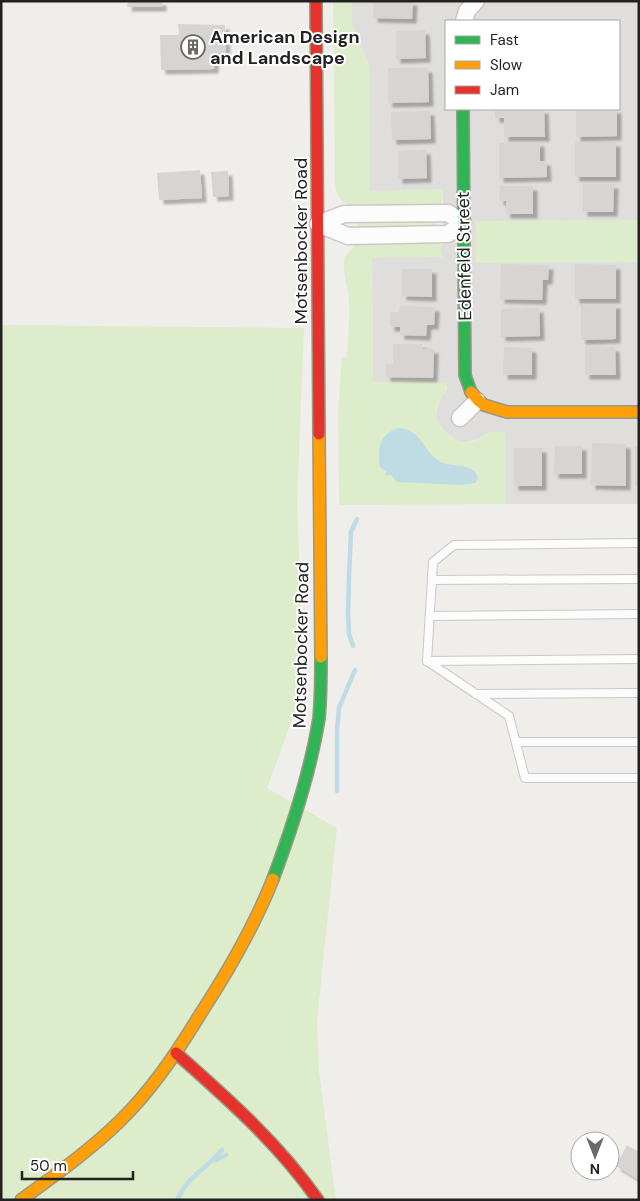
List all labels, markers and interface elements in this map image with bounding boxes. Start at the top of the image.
legend [445,20,620,110]
place label: American Design and Landscape [210,25,360,70]
text: Fast [490,30,519,50]
building icon: American Design and Landscape [180,34,206,60]
text: Slow [490,55,523,75]
text: Jam [490,80,519,100]
street label: Motsenbocker Road [289,158,313,324]
street label: Edenfeld Street [451,191,477,321]
street label: Motsenbocker Road [288,562,314,728]
north arrow [570,1131,620,1181]
scale bar [22,1148,134,1180]
text: 50 m [30,1156,67,1176]
text: N [590,1160,600,1178]

